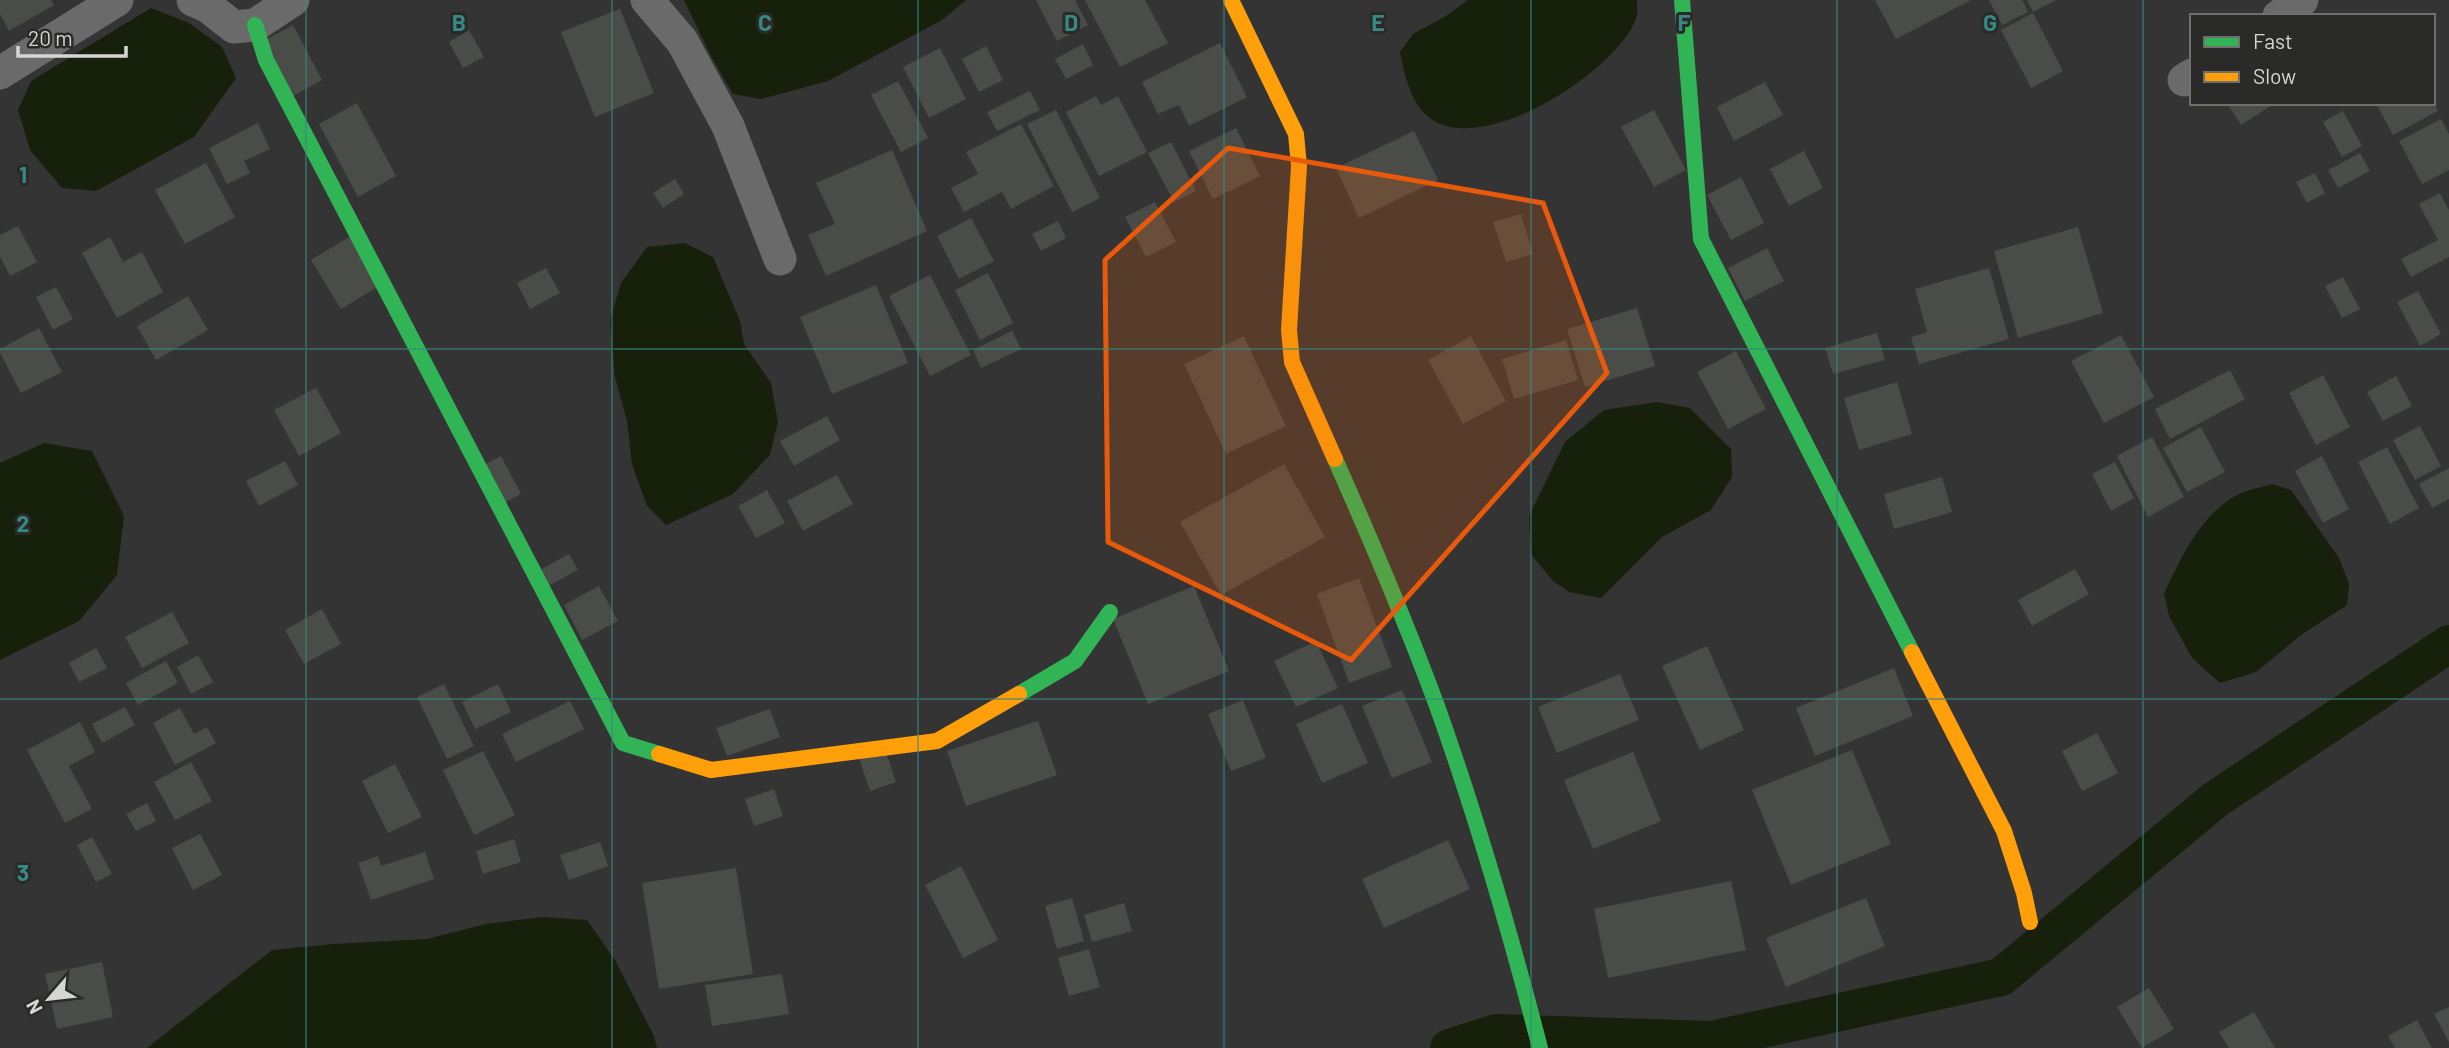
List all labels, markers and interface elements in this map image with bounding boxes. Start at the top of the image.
text: B [452,8,466,36]
text: C [758,8,772,36]
text: D [1064,8,1078,36]
text: E [1371,8,1385,36]
text: F [1678,8,1691,36]
text: G [1983,8,1997,36]
scale bar [18,14,126,58]
legend [2190,14,2435,105]
text: 20 m [28,25,73,50]
text: Fast [2253,28,2293,53]
text: Slow [2253,63,2296,88]
text: 1 [19,160,27,188]
text: 2 [17,509,29,537]
text: 3 [17,858,29,886]
north arrow [14,964,84,1034]
text: N [20,996,47,1018]

